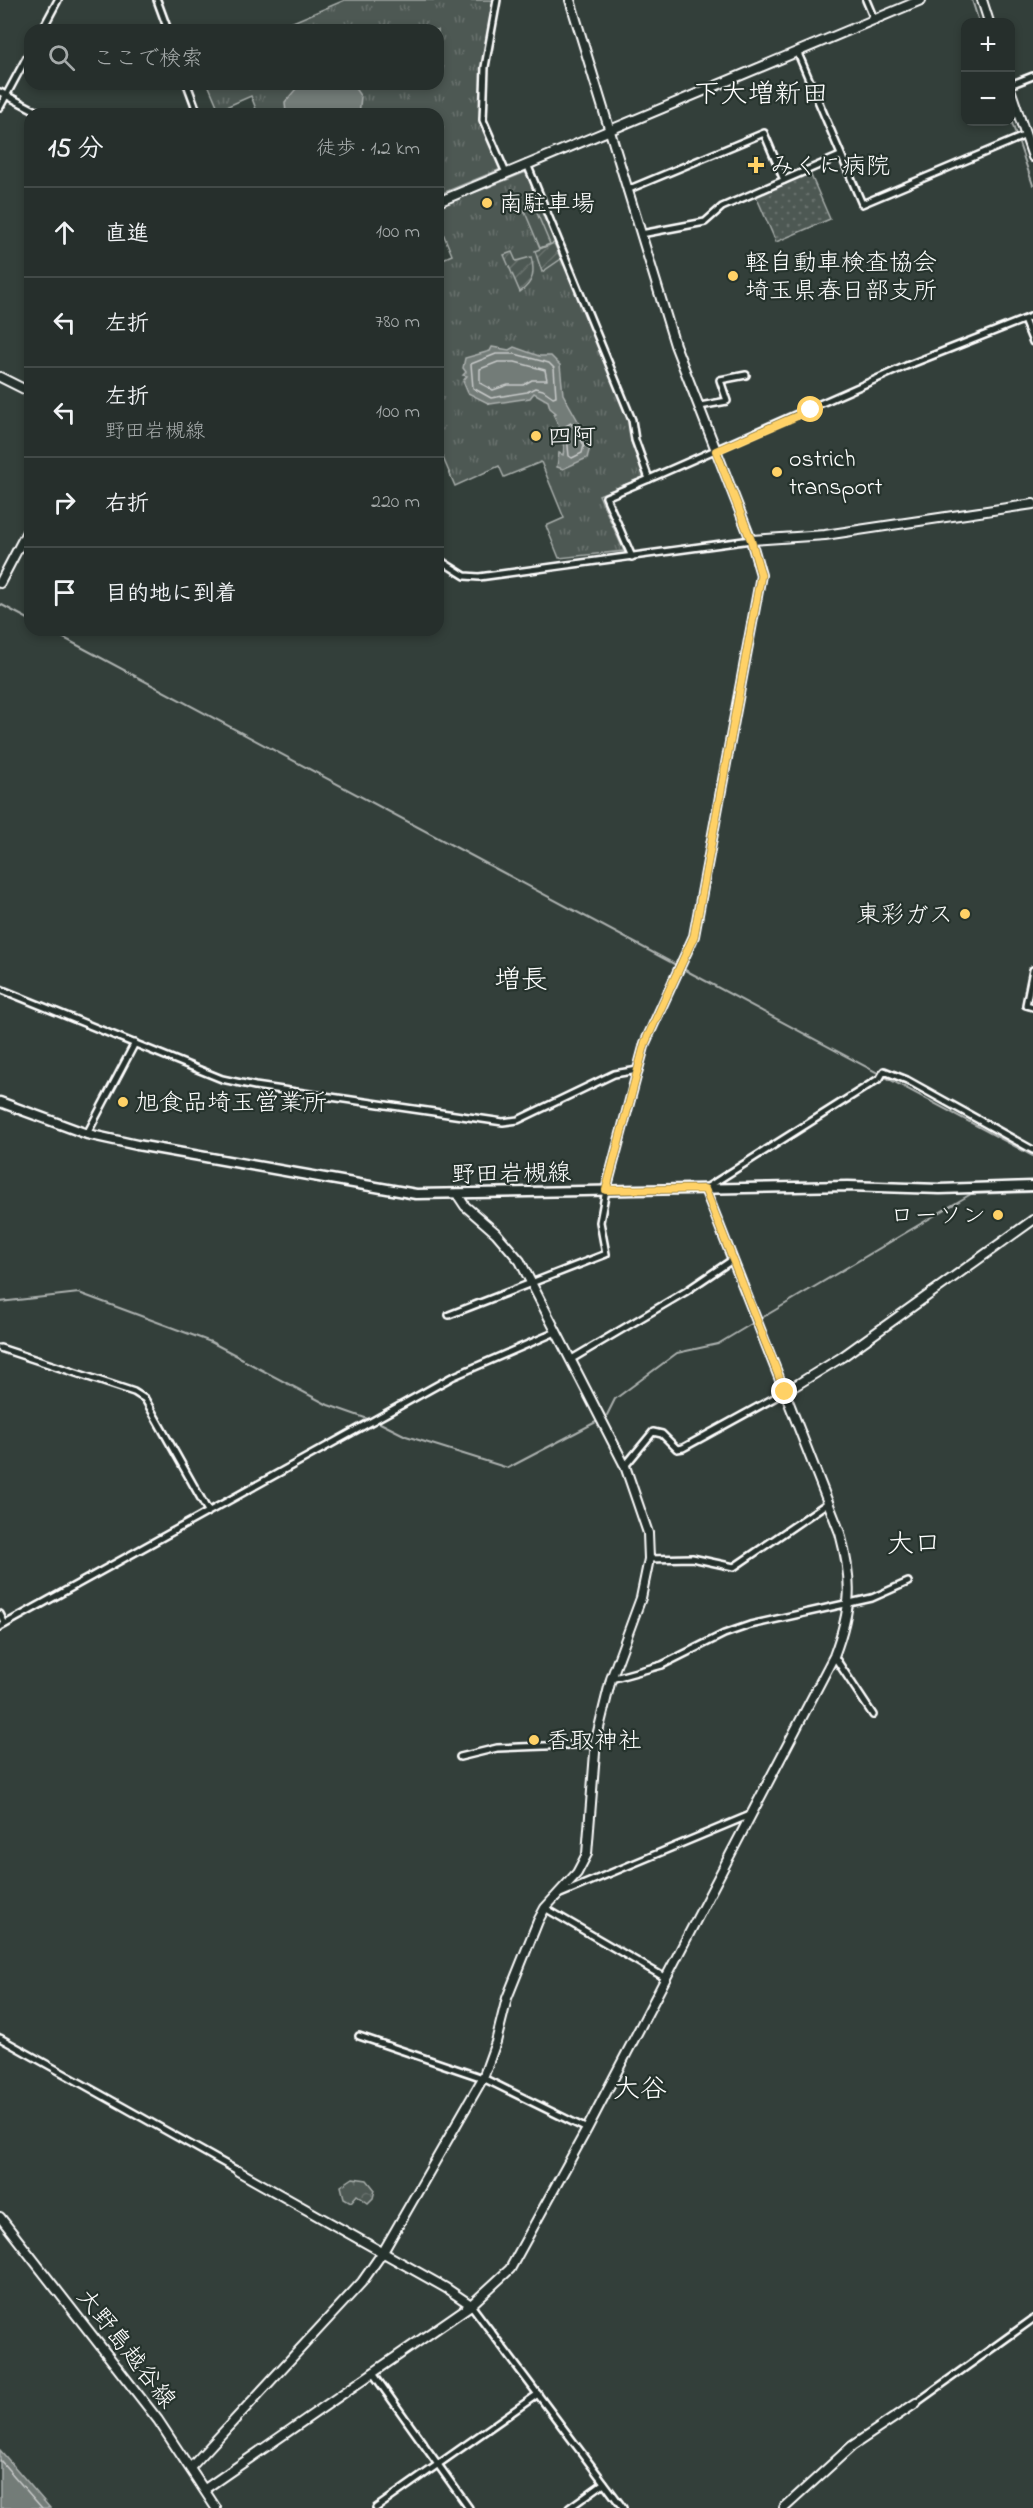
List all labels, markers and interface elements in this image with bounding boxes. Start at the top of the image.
map controls [961,18,1015,126]
button: + [961,18,1015,72]
search box [24,24,444,90]
icon: search [45,41,78,74]
text: ここで検索 [93,44,203,76]
button: − [961,72,1015,126]
district label: 下大増新田 [694,76,829,115]
text: 15 分 [48,131,104,169]
text: 徒歩 · 1.2 km [316,135,420,164]
place label: みくに病院 [770,150,890,185]
marker: みくに病院 [747,156,765,174]
place label: 南駐車場 [499,188,595,223]
marker: 南駐車場 [480,196,494,210]
icon: ahead [48,216,81,249]
text: 100 m [376,218,420,247]
text: 直進 [105,219,149,251]
place label: 軽自動車検査協会 埼玉県春日部支所 [745,247,937,310]
marker: 軽自動車検査協会 埼玉県春日部支所 [726,269,740,283]
icon: left [48,306,81,339]
text: 780 m [375,308,420,337]
text: 左折 [105,309,149,341]
text: 左折 [105,382,149,414]
icon: left [48,396,81,429]
route start [797,396,823,422]
text: 100 m [376,398,420,427]
text: 野田岩槻線 [105,418,205,447]
place label: 四阿 [548,421,596,456]
marker: 四阿 [529,429,543,443]
place label: ostrich transport [789,443,883,506]
marker: ostrich transport [770,465,784,479]
icon: right [48,486,81,519]
text: 220 m [371,488,420,517]
text: 右折 [105,489,149,521]
icon: arrive [48,576,81,609]
text: 目的地に到着 [105,579,237,611]
place label: 東彩ガス [857,899,953,934]
marker: 東彩ガス [958,907,972,921]
district label: 増長 [494,962,548,1001]
place label: 旭食品埼玉営業所 [135,1087,327,1122]
marker: 旭食品埼玉営業所 [116,1095,130,1109]
street label: 野田岩槻線 [451,1157,571,1194]
place label: ローソン [890,1200,986,1235]
marker: ローソン [991,1208,1005,1222]
route end [771,1378,797,1404]
district label: 大口 [887,1526,941,1565]
place label: 香取神社 [546,1725,642,1760]
marker: 香取神社 [527,1733,541,1747]
district label: 大谷 [613,2071,667,2110]
street label: 大野島越谷線 [67,2282,183,2417]

